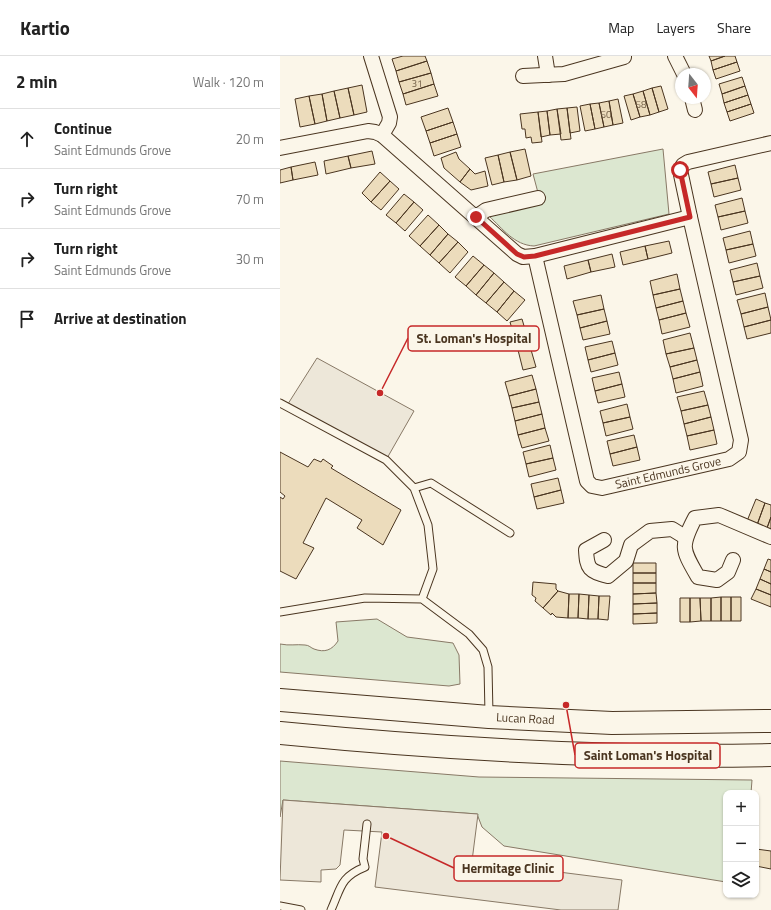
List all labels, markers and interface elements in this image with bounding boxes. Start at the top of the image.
text: Kartio [20,13,70,42]
text: Map [608,17,634,38]
text: Layers [656,17,695,38]
text: Share [717,17,751,38]
north arrow [675,68,711,104]
text: 2 min [16,69,57,95]
text: Walk · 120 m [193,72,264,92]
house number: 31 [411,76,423,91]
house number: 58 [635,97,647,112]
house number: 50 [600,107,612,122]
text: Continue [54,117,112,140]
icon: ahead [16,128,38,150]
text: 20 m [236,129,264,149]
text: Saint Edmunds Grove [54,140,171,160]
route start [671,161,689,179]
text: Turn right [54,177,118,200]
icon: right [16,188,38,210]
text: 70 m [236,189,264,209]
text: Saint Edmunds Grove [54,200,171,220]
route end [467,208,485,226]
text: Turn right [54,237,118,260]
icon: right [16,248,38,270]
text: 30 m [236,249,264,269]
text: Saint Edmunds Grove [54,260,171,280]
text: Arrive at destination [54,307,187,330]
icon: arrive [16,308,38,330]
callout: St. Loman's Hospital [408,326,539,351]
text: St. Loman's Hospital [417,328,531,348]
street label: Saint Edmunds Grove [613,451,723,494]
street label: Lucan Road [496,707,555,729]
callout: Saint Loman's Hospital [575,743,720,768]
text: Saint Loman's Hospital [584,745,712,765]
map controls [723,790,759,898]
button: + [723,790,759,826]
button: − [723,826,759,862]
callout: Hermitage Clinic [454,856,563,881]
text: Hermitage Clinic [462,858,554,878]
button: layers [723,862,759,898]

